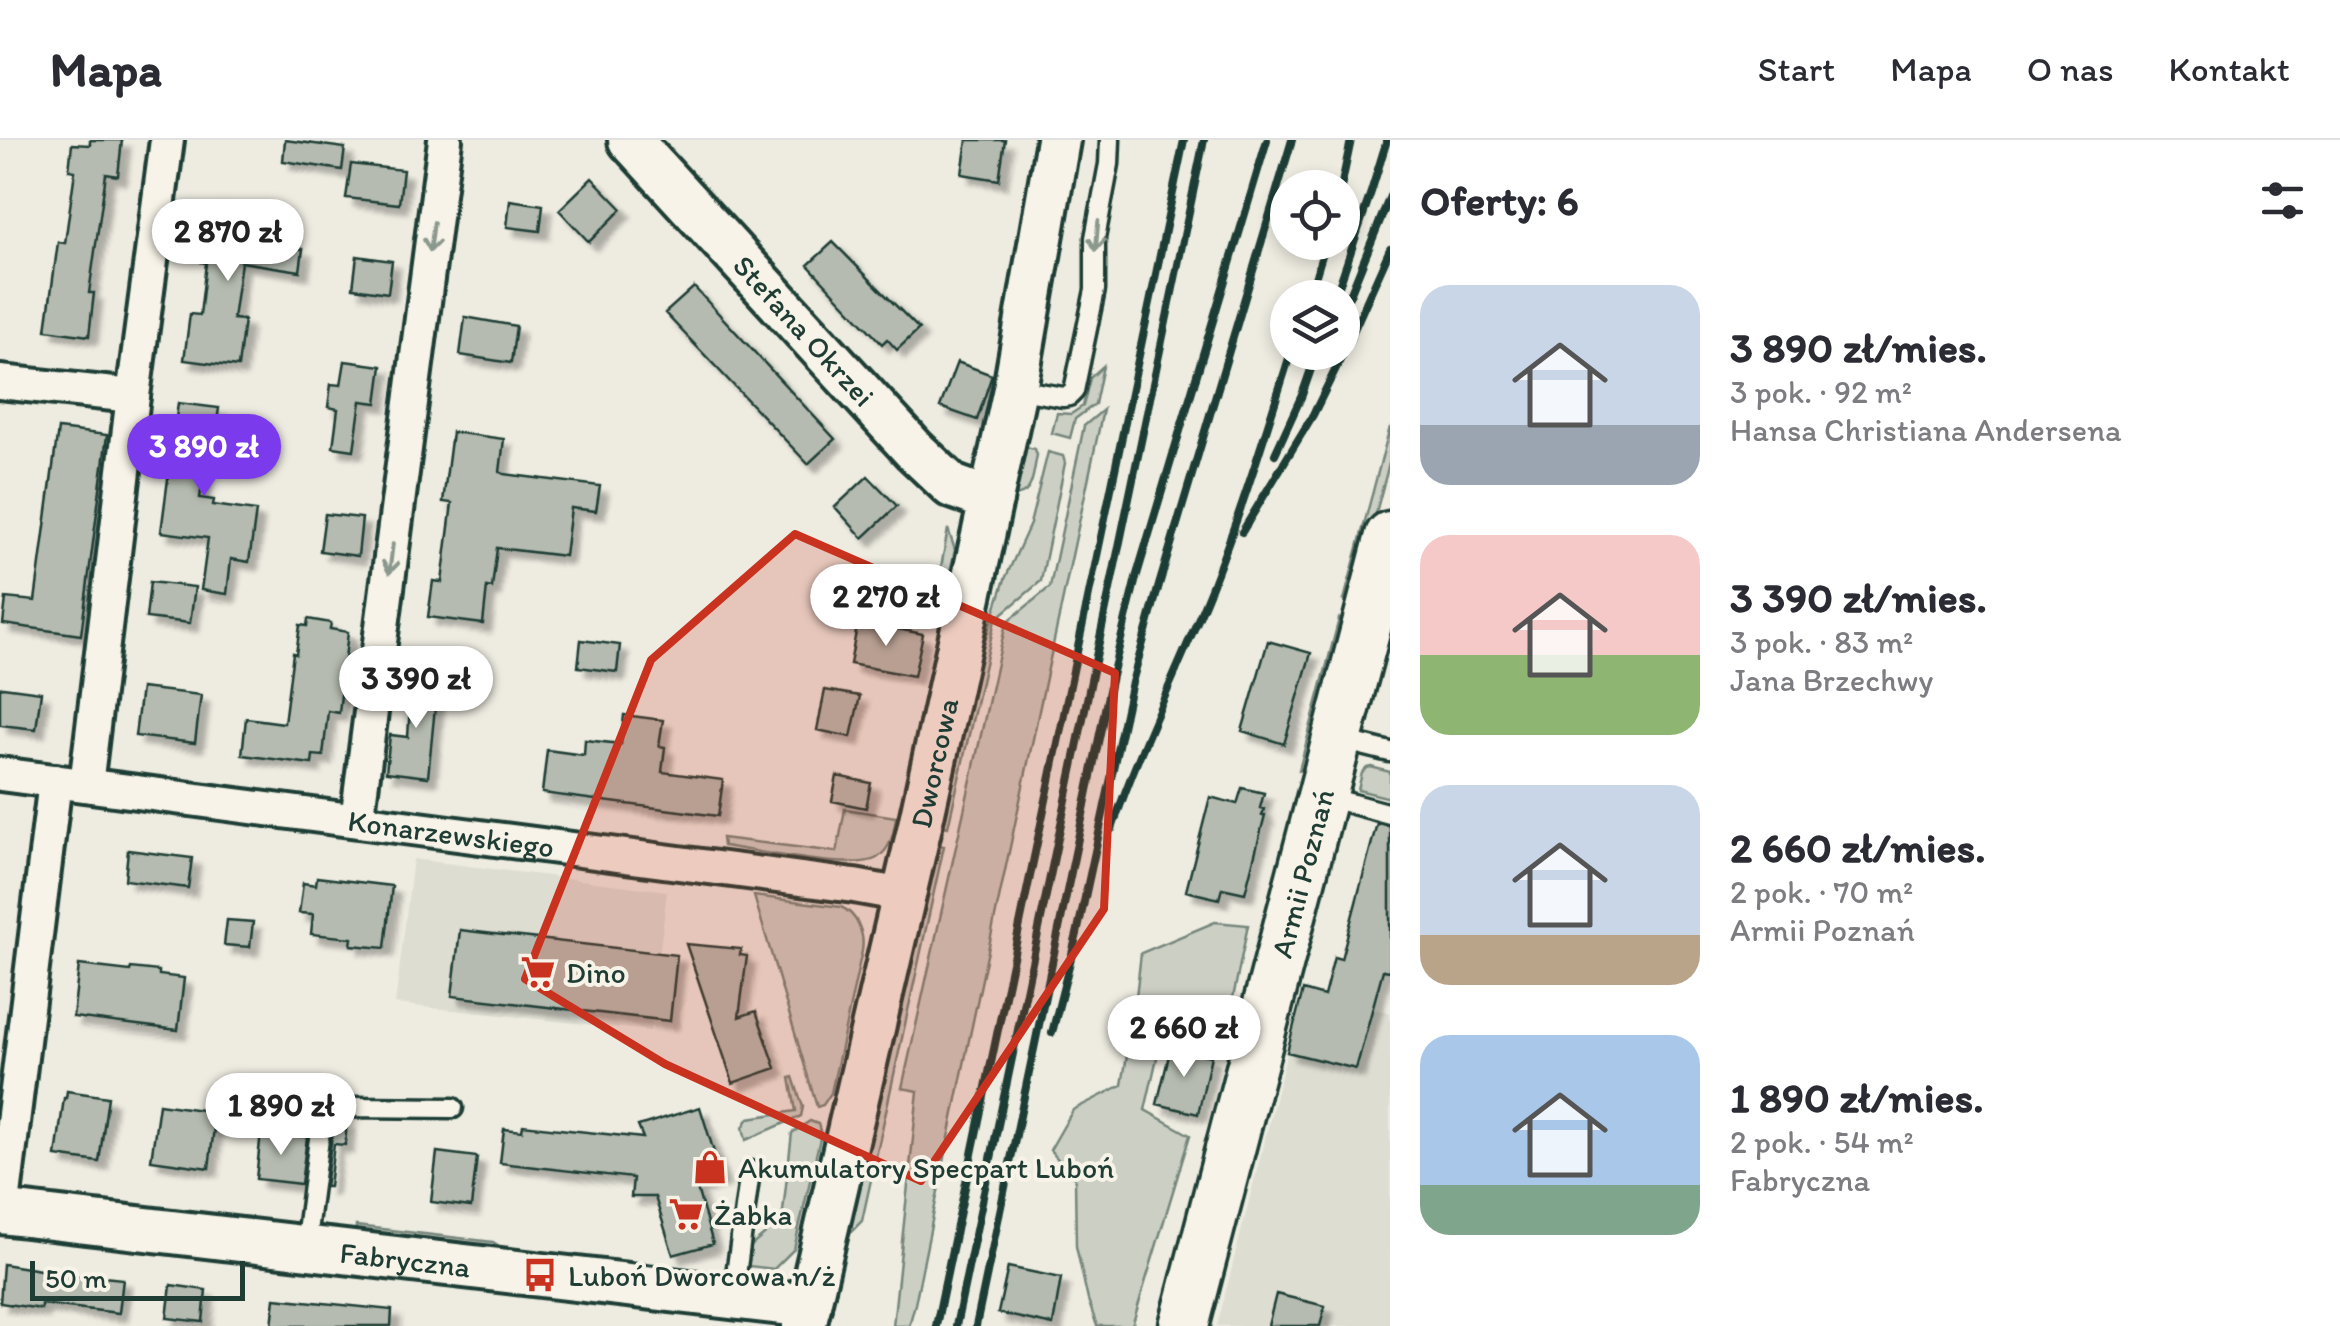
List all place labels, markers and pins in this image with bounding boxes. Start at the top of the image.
pin: 2 870 zł [125,199,331,284]
pin: 3 890 zł [101,414,307,499]
pin: 2 270 zł [783,564,989,649]
pin: 3 390 zł [313,646,519,731]
supermarket icon: Dino [519,953,557,991]
place label: Dino [566,954,626,991]
pin: 2 660 zł [1081,995,1287,1080]
pin: 1 890 zł [178,1073,384,1158]
shop icon: Akumulatory Specpart Luboń [691,1148,729,1186]
place label: Akumulatory Specpart Luboń [738,1149,1114,1186]
supermarket icon: Żabka [667,1195,705,1233]
place label: Żabka [714,1196,793,1233]
bus stop icon: Luboń Dworcowa n/ż [521,1256,559,1294]
place label: Luboń Dworcowa n/ż [568,1257,836,1294]

